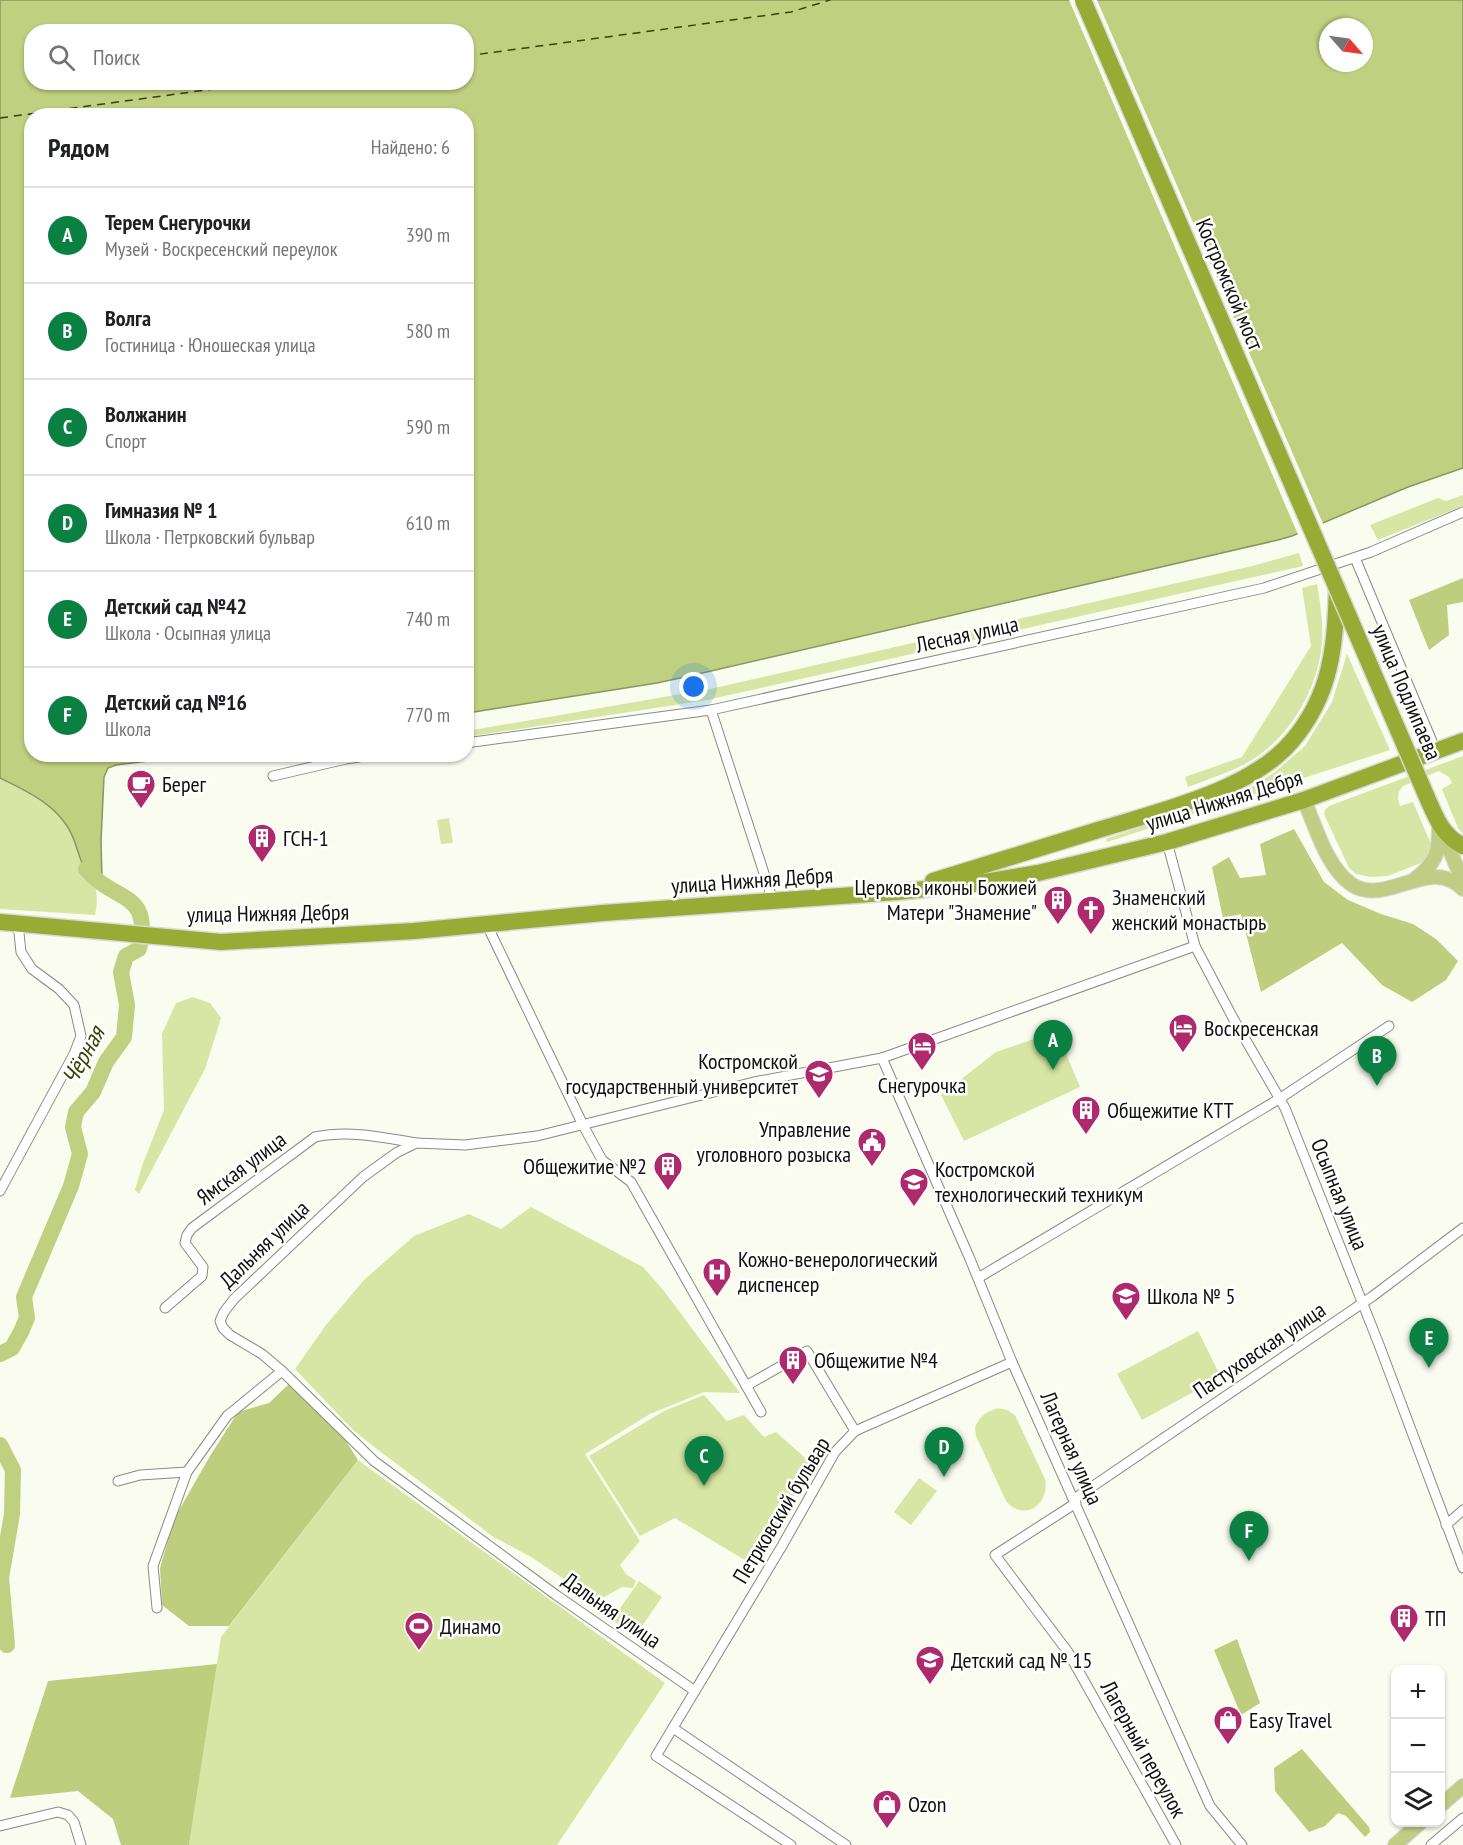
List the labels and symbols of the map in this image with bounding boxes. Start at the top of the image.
north arrow [1319,18,1373,72]
street label: Костромской мост [1190,214,1271,355]
street label: Лесная улица [912,609,1021,659]
street label: улица Подлипаева [1366,620,1448,764]
your location [679,672,708,701]
street label: улица Нижняя Дебря [1142,763,1306,837]
cafe icon: Берег [125,768,157,810]
place label: Берег [162,770,207,798]
building icon: ГСН-1 [246,822,278,864]
place label: ГСН-1 [283,824,329,852]
street label: улица Нижняя Дебря [670,860,834,900]
place label: Церковь иконы Божией Матери "Знамение" [855,873,1037,926]
place label: Знаменский женский монастырь [1112,883,1266,936]
building icon: Церковь иконы Божией Матери "Знамение" [1042,884,1074,926]
church icon: Знаменский женский монастырь [1075,894,1107,936]
street label: улица Нижняя Дебря [187,898,349,928]
hotel icon: Воскресенская [1167,1012,1199,1054]
place label: Воскресенская [1204,1014,1318,1042]
water label: Чёрная [55,1019,112,1089]
pin: A [1034,1020,1072,1070]
hotel icon: Снегурочка [906,1030,938,1072]
pin: B [1358,1036,1396,1086]
place label: Костромской государственный университет [566,1047,799,1100]
school or university icon: Костромской государственный университет [803,1058,835,1100]
place label: Снегурочка [878,1071,966,1099]
building icon: Общежитие КТТ [1070,1094,1102,1136]
place label: Общежитие КТТ [1107,1096,1234,1124]
place label: Управление уголовного розыска [696,1115,851,1168]
street label: Ямская улица [191,1125,291,1211]
public building icon: Управление уголовного розыска [856,1126,888,1168]
street label: Осыпная улица [1305,1134,1375,1254]
building icon: Общежитие №2 [652,1150,684,1192]
place label: Общежитие №2 [523,1152,647,1180]
place label: Костромской технологический техникум [935,1155,1143,1208]
school or university icon: Костромской технологический техникум [898,1166,930,1208]
street label: Дальняя улица [213,1194,315,1294]
place label: Кожно-венерологический диспенсер [738,1245,938,1298]
hospital icon: Кожно-венерологический диспенсер [701,1256,733,1298]
school or university icon: Школа № 5 [1110,1280,1142,1322]
place label: Школа № 5 [1147,1282,1235,1310]
street label: Пастуховская улица [1187,1295,1331,1405]
pin: E [1410,1318,1448,1368]
building icon: Общежитие №4 [777,1344,809,1386]
place label: Общежитие №4 [814,1346,938,1374]
street label: Лагерная улица [1034,1386,1109,1509]
pin: D [924,1428,964,1477]
street label: Петрковский бульвар [726,1432,836,1588]
pin: C [684,1436,724,1486]
pin: F [1230,1512,1268,1561]
street label: Дальняя улица [557,1566,667,1654]
building icon: ТП [1388,1602,1420,1644]
place label: ТП [1425,1604,1446,1632]
sports icon: Динамо [403,1610,435,1652]
place label: Динамо [440,1612,501,1640]
school or university icon: Детский сад № 15 [914,1644,946,1686]
place label: Детский сад № 15 [951,1646,1092,1674]
street label: Лагерный переулок [1094,1675,1193,1823]
shop icon: Easy Travel [1212,1704,1244,1746]
place label: Easy Travel [1249,1706,1333,1734]
shop icon: Ozon [871,1788,903,1830]
place label: Ozon [908,1790,947,1818]

